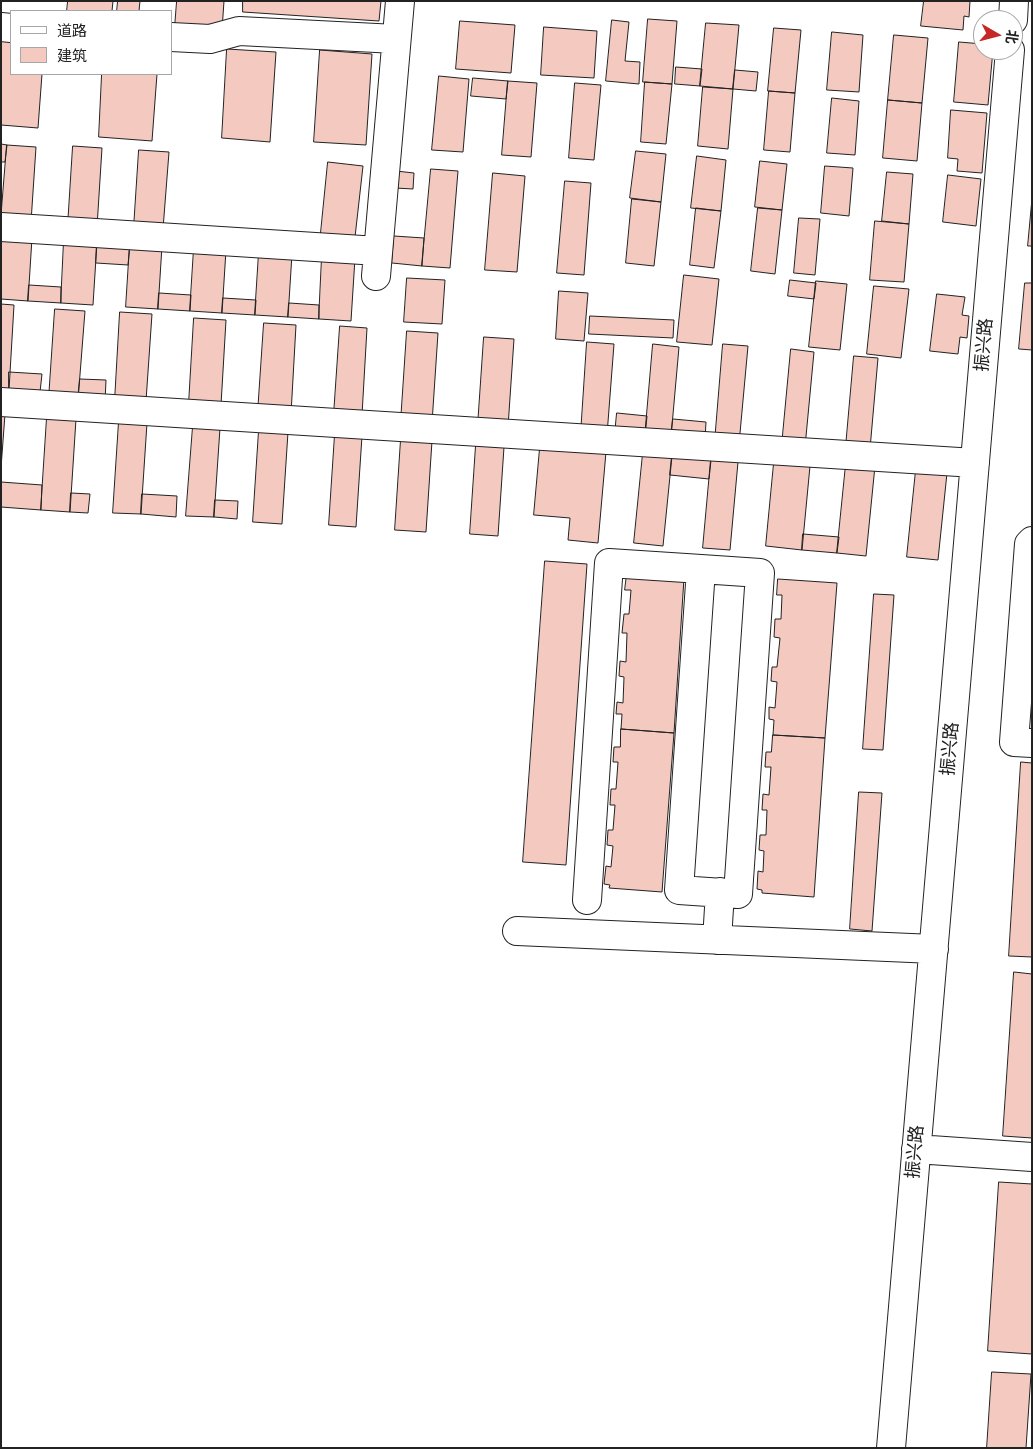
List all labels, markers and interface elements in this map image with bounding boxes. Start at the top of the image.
legend [10,10,172,75]
north arrow [973,10,1023,60]
text: 道路 [57,22,87,40]
text: 北 [1003,29,1021,45]
text: 建筑 [57,47,87,65]
street label: 振兴路 [972,317,998,373]
street label: 振兴路 [938,721,964,777]
street label: 振兴路 [903,1124,929,1180]

